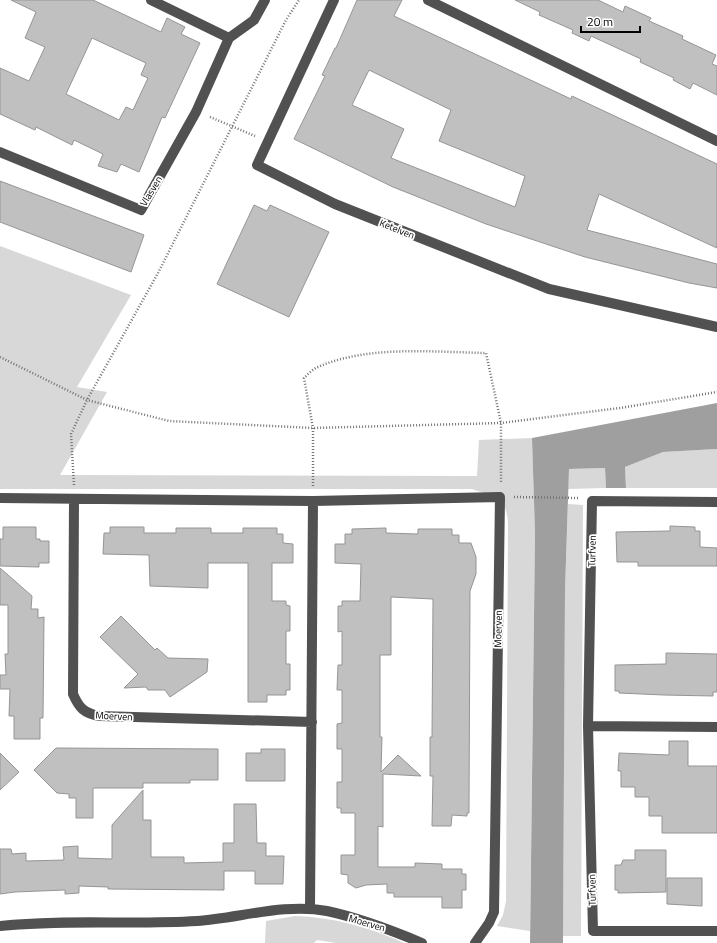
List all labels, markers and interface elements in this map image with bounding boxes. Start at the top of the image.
scale bar [581,8,640,34]
text: 20 m [587,12,613,31]
street label: Vlasven [136,173,166,209]
street label: Ketelven [377,215,417,243]
street label: Turfven [584,535,600,567]
street label: Moerven [490,610,506,648]
street label: Moerven [95,708,133,724]
street label: Turfven [584,874,600,906]
street label: Moerven [347,911,387,935]

